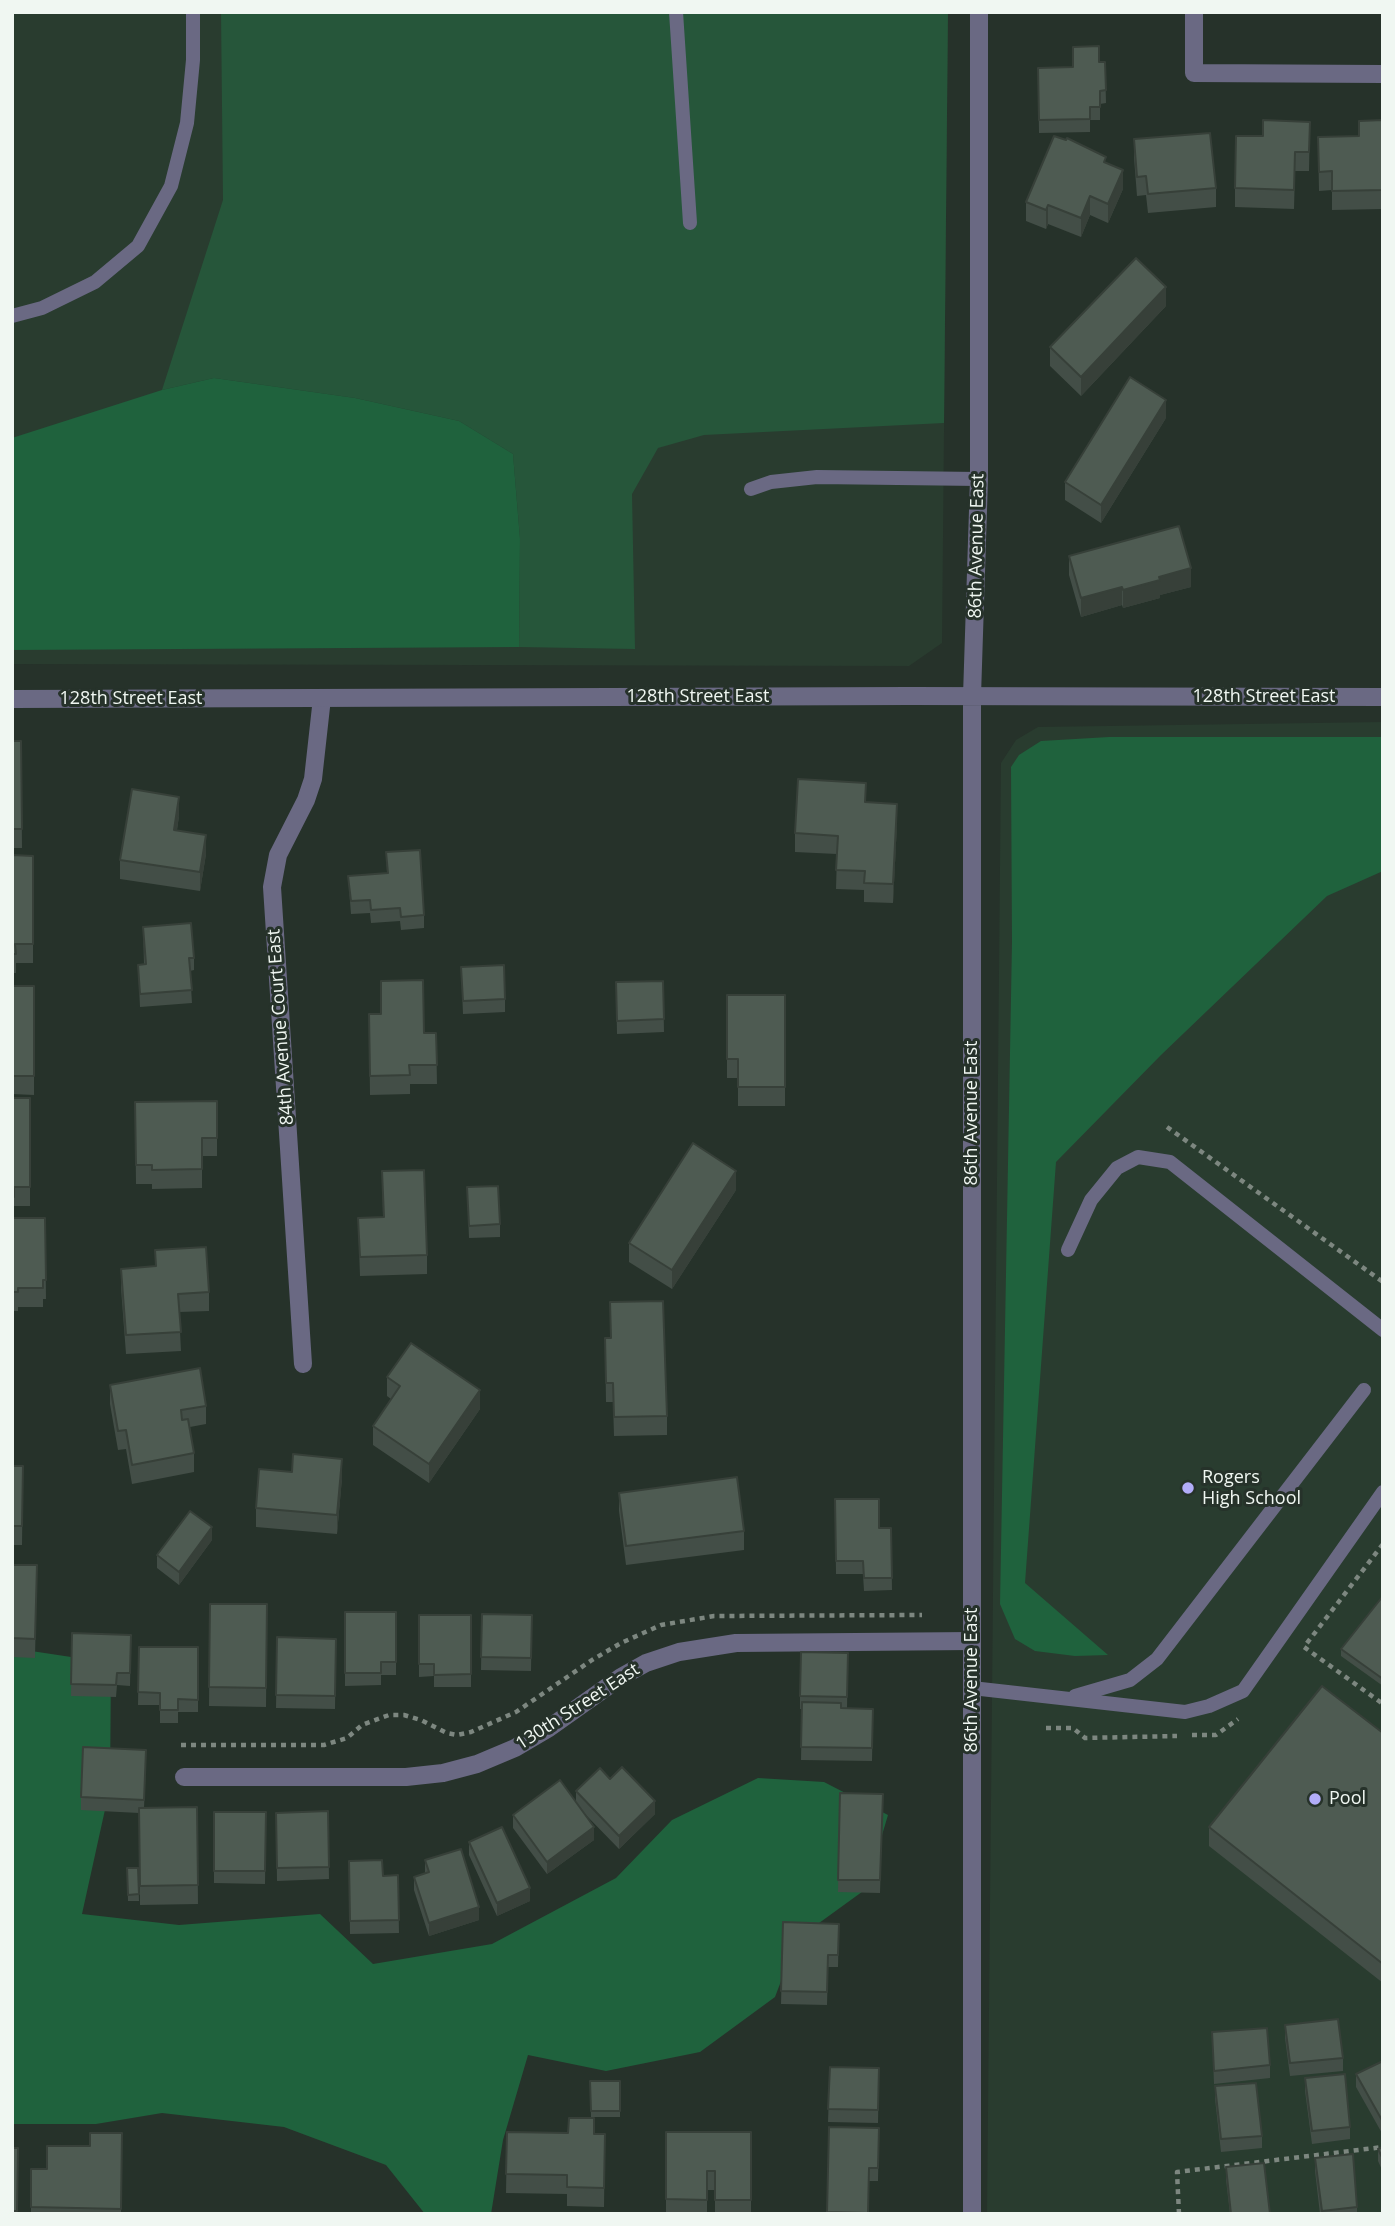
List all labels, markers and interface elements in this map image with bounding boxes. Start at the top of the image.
street label: 86th Avenue East [965,473,989,619]
street label: 128th Street East [627,686,769,708]
street label: 128th Street East [1193,686,1335,708]
street label: 128th Street East [60,688,202,710]
street label: 84th Avenue Court East [263,928,299,1126]
street label: 86th Avenue East [961,1040,983,1186]
place label: Rogers High School [1202,1467,1301,1510]
marker: Rogers High School [1180,1480,1196,1496]
street label: 86th Avenue East [961,1607,983,1753]
street label: 130th Street East [512,1659,644,1755]
place label: Pool [1329,1788,1366,1810]
marker: Pool [1307,1791,1323,1807]

